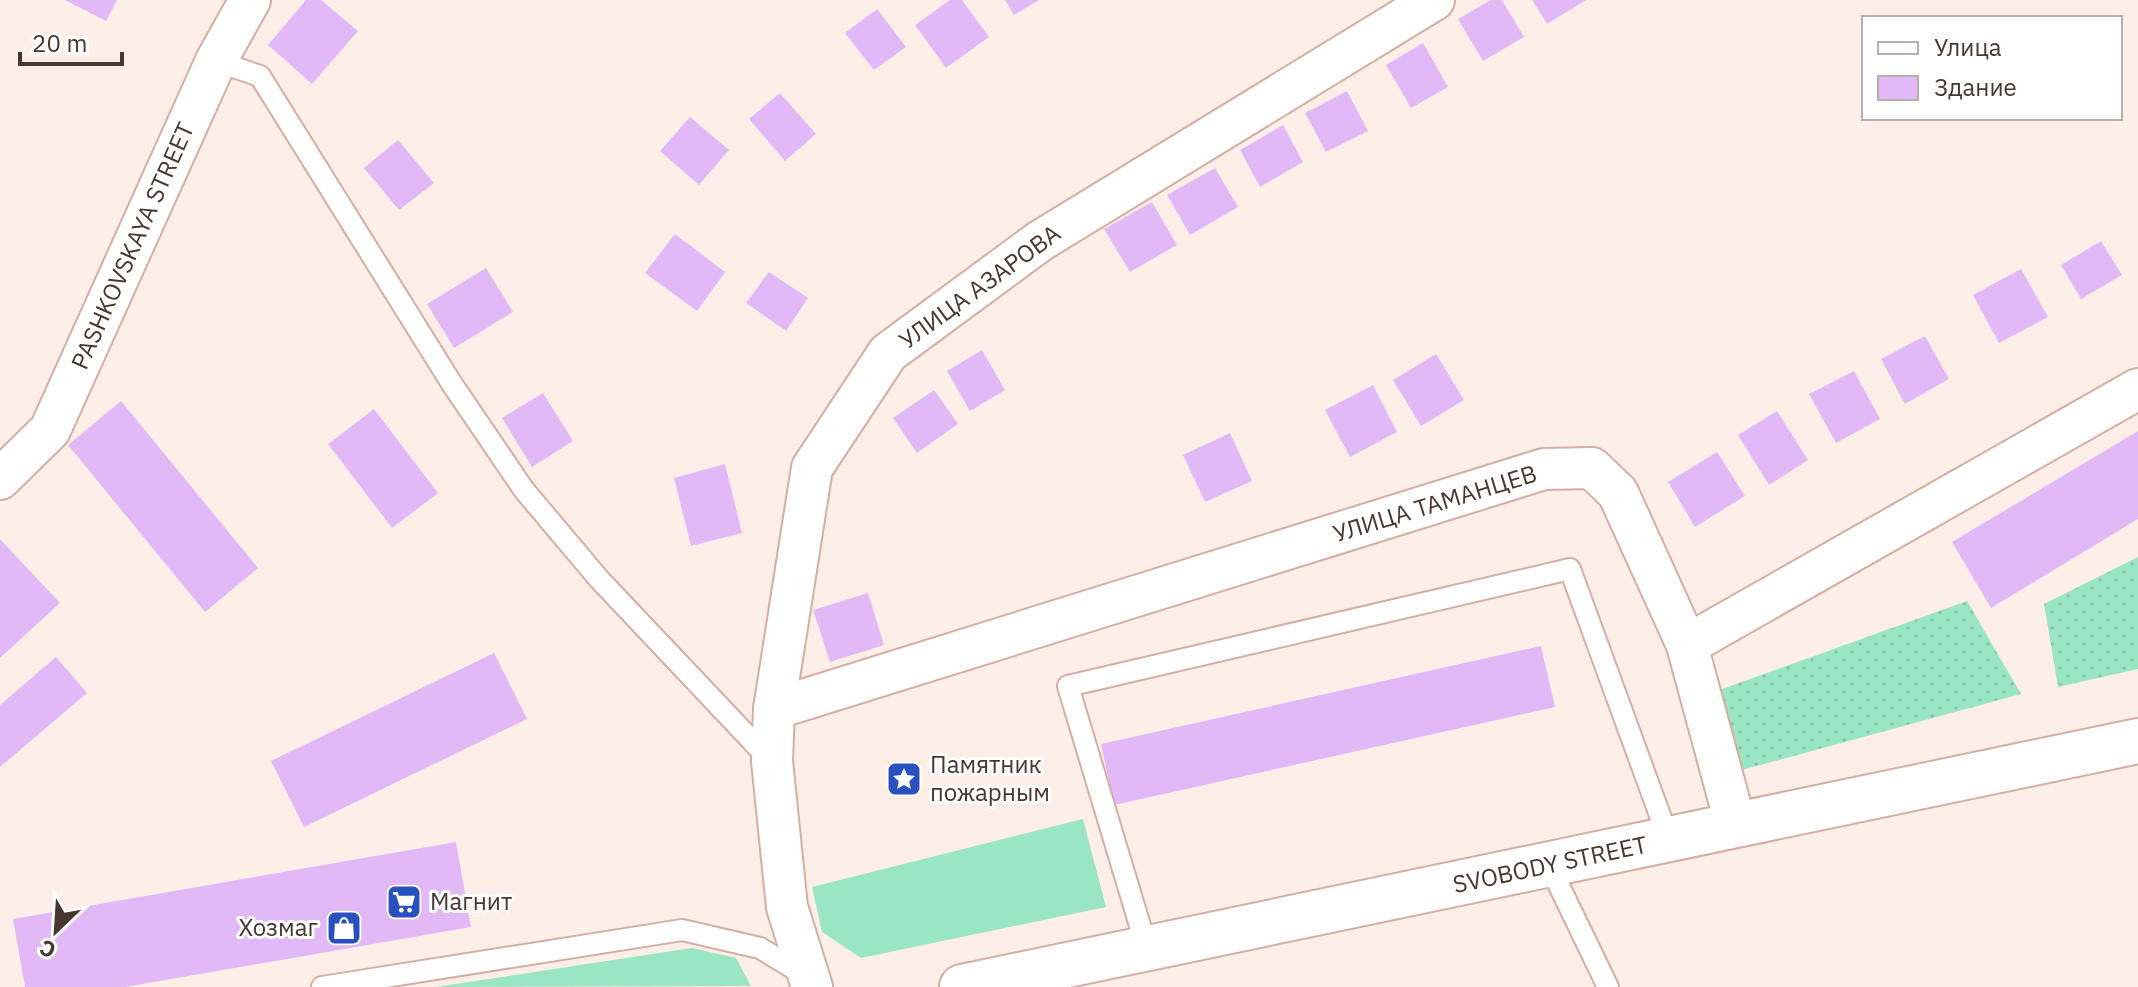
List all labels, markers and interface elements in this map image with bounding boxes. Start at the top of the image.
scale bar [20,16,122,66]
legend [1862,16,2122,120]
text: 20 m [32,27,87,59]
text: Улица [1934,31,2002,63]
text: Здание [1934,71,2017,103]
street label: PASHKOVSKAYA STREET [63,117,201,374]
street label: УЛИЦА АЗАРОВА [892,217,1066,356]
street label: УЛИЦА ТАМАНЦЕВ [1329,457,1541,549]
place label: Памятник пожарным [930,748,1050,808]
place icon: Памятник пожарным [885,760,923,798]
street label: SVOBODY STREET [1450,828,1650,900]
supermarket icon: Магнит [385,883,423,921]
place label: Магнит [430,885,512,917]
north arrow [16,891,96,971]
shop icon: Хозмаг [325,909,363,947]
place label: Хозмаг [238,911,318,943]
text: С [35,933,60,966]

